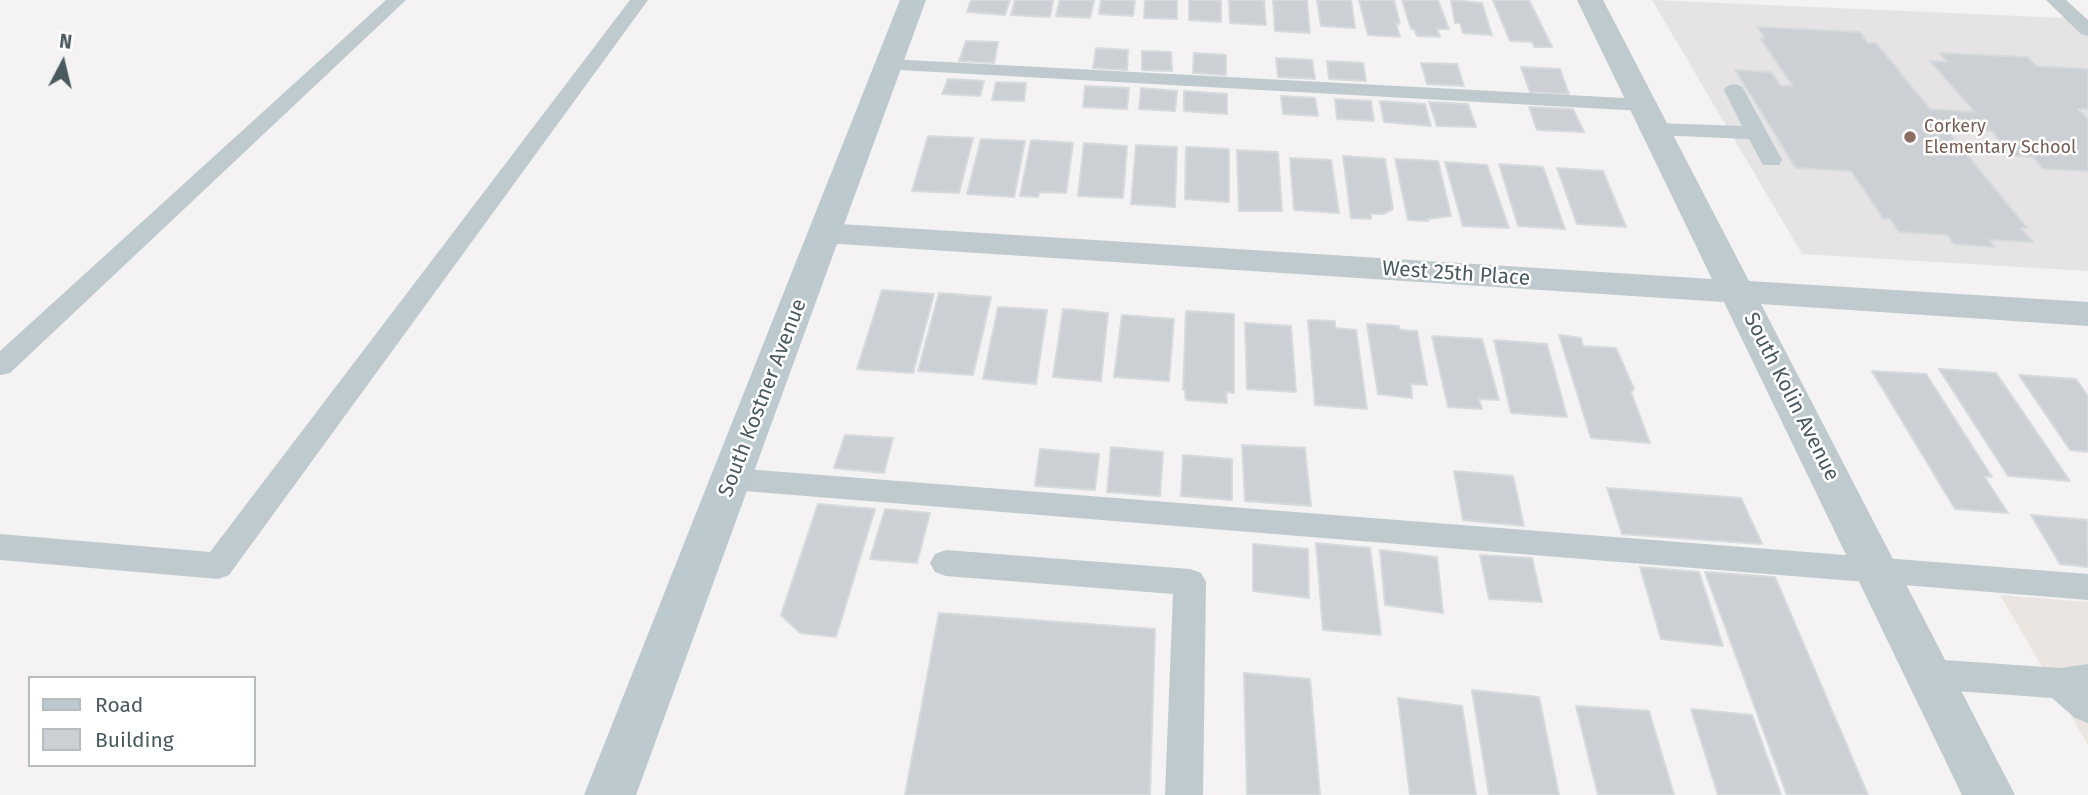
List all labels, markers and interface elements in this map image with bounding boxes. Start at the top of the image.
north arrow [28,28,98,98]
text: N [58,29,73,54]
place label: Corkery Elementary School [1924,116,2076,158]
marker: Corkery Elementary School [1902,129,1918,145]
street label: West 25th Place [1381,256,1531,292]
street label: South Kostner Avenue [714,295,812,501]
street label: South Kolin Avenue [1738,309,1844,485]
legend [28,676,256,767]
text: Road [95,692,143,718]
text: Building [95,727,174,753]

